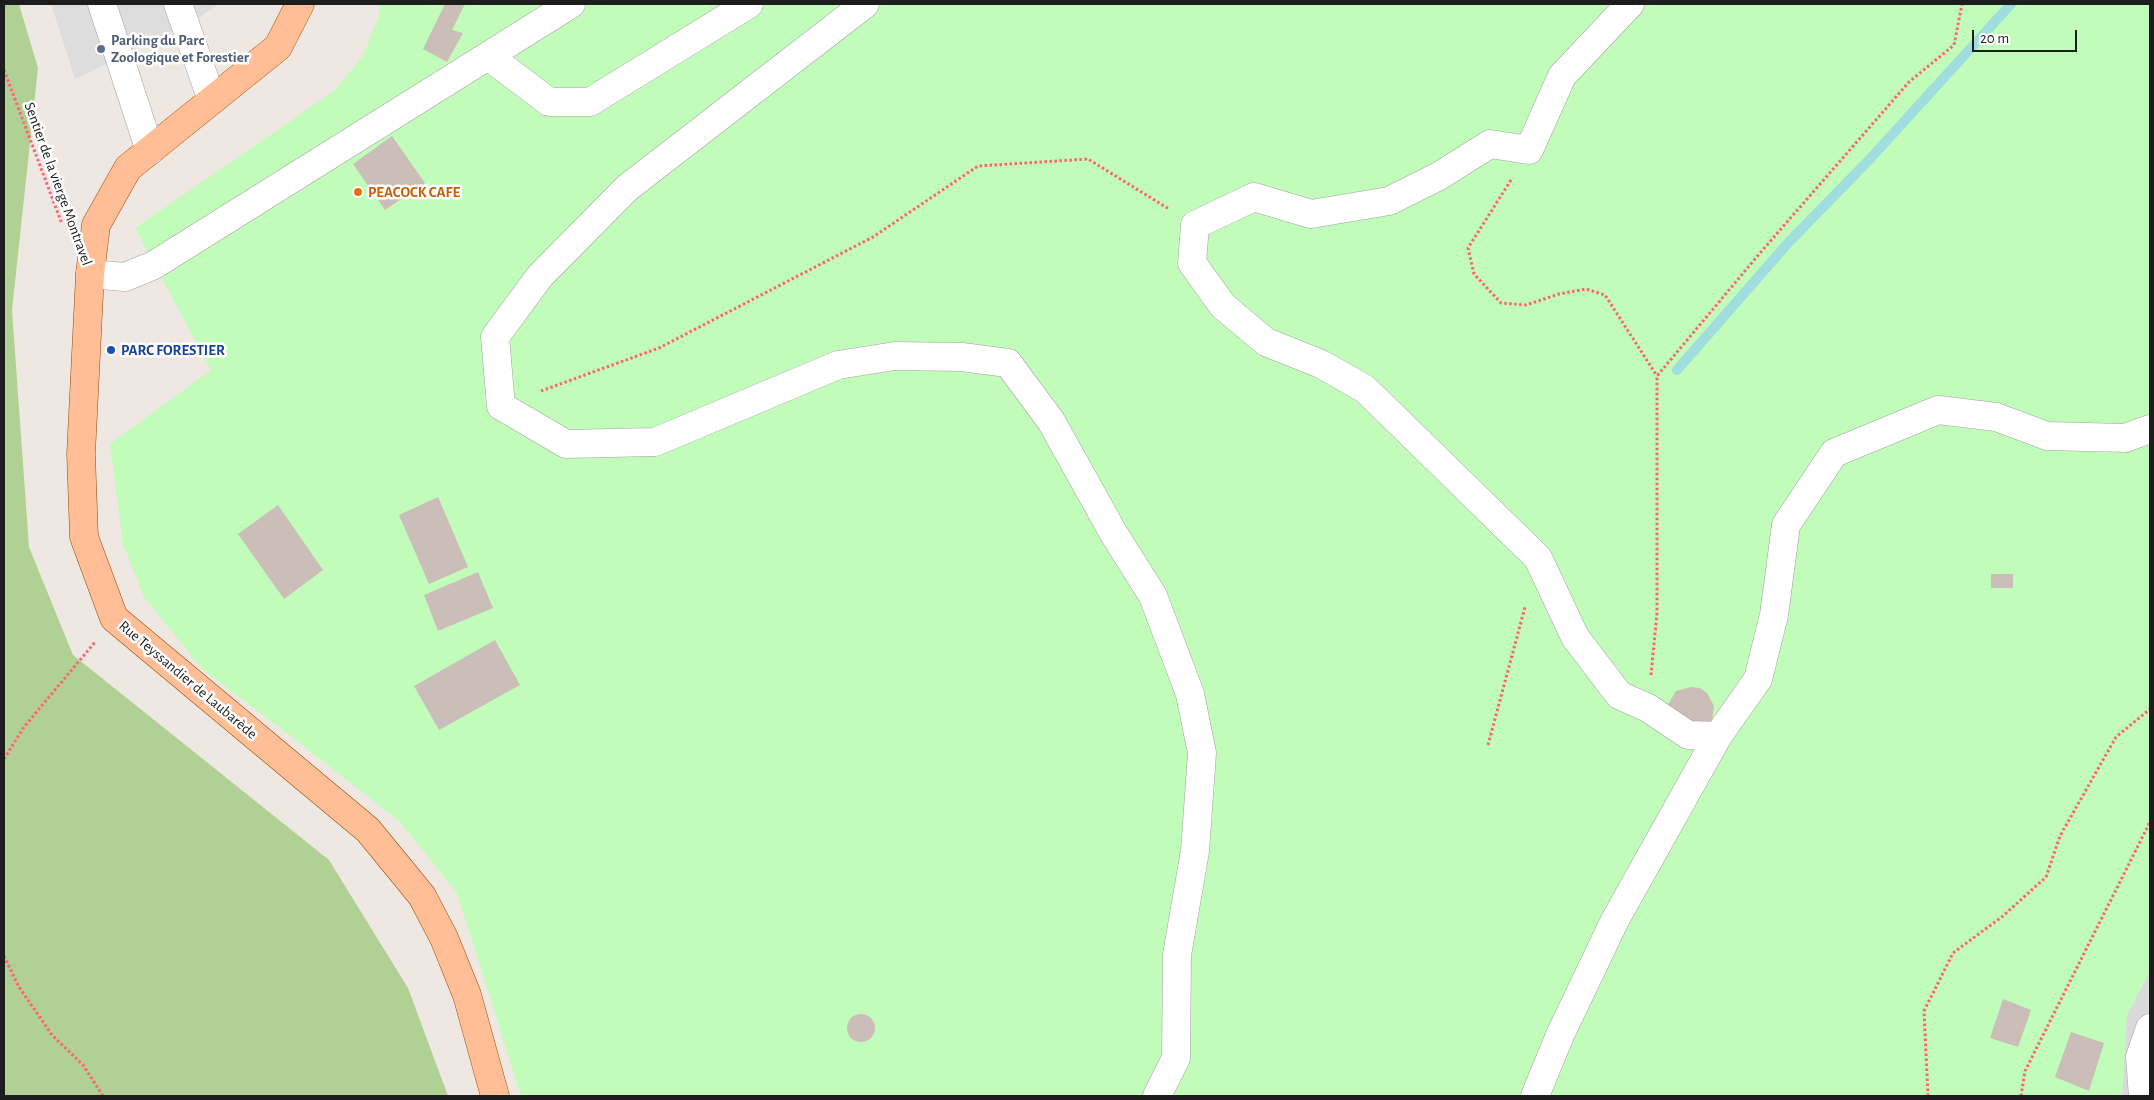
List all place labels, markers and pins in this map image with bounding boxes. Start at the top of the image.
place label: Parking du Parc Zoologique et Forestier [111,31,249,66]
marker: Parking du Parc Zoologique et Forestier [95,43,107,55]
place label: PEACOCK CAFE [368,183,460,201]
marker: PEACOCK CAFE [352,186,364,198]
place label: PARC FORESTIER [121,341,225,359]
marker: PARC FORESTIER [105,344,117,356]

